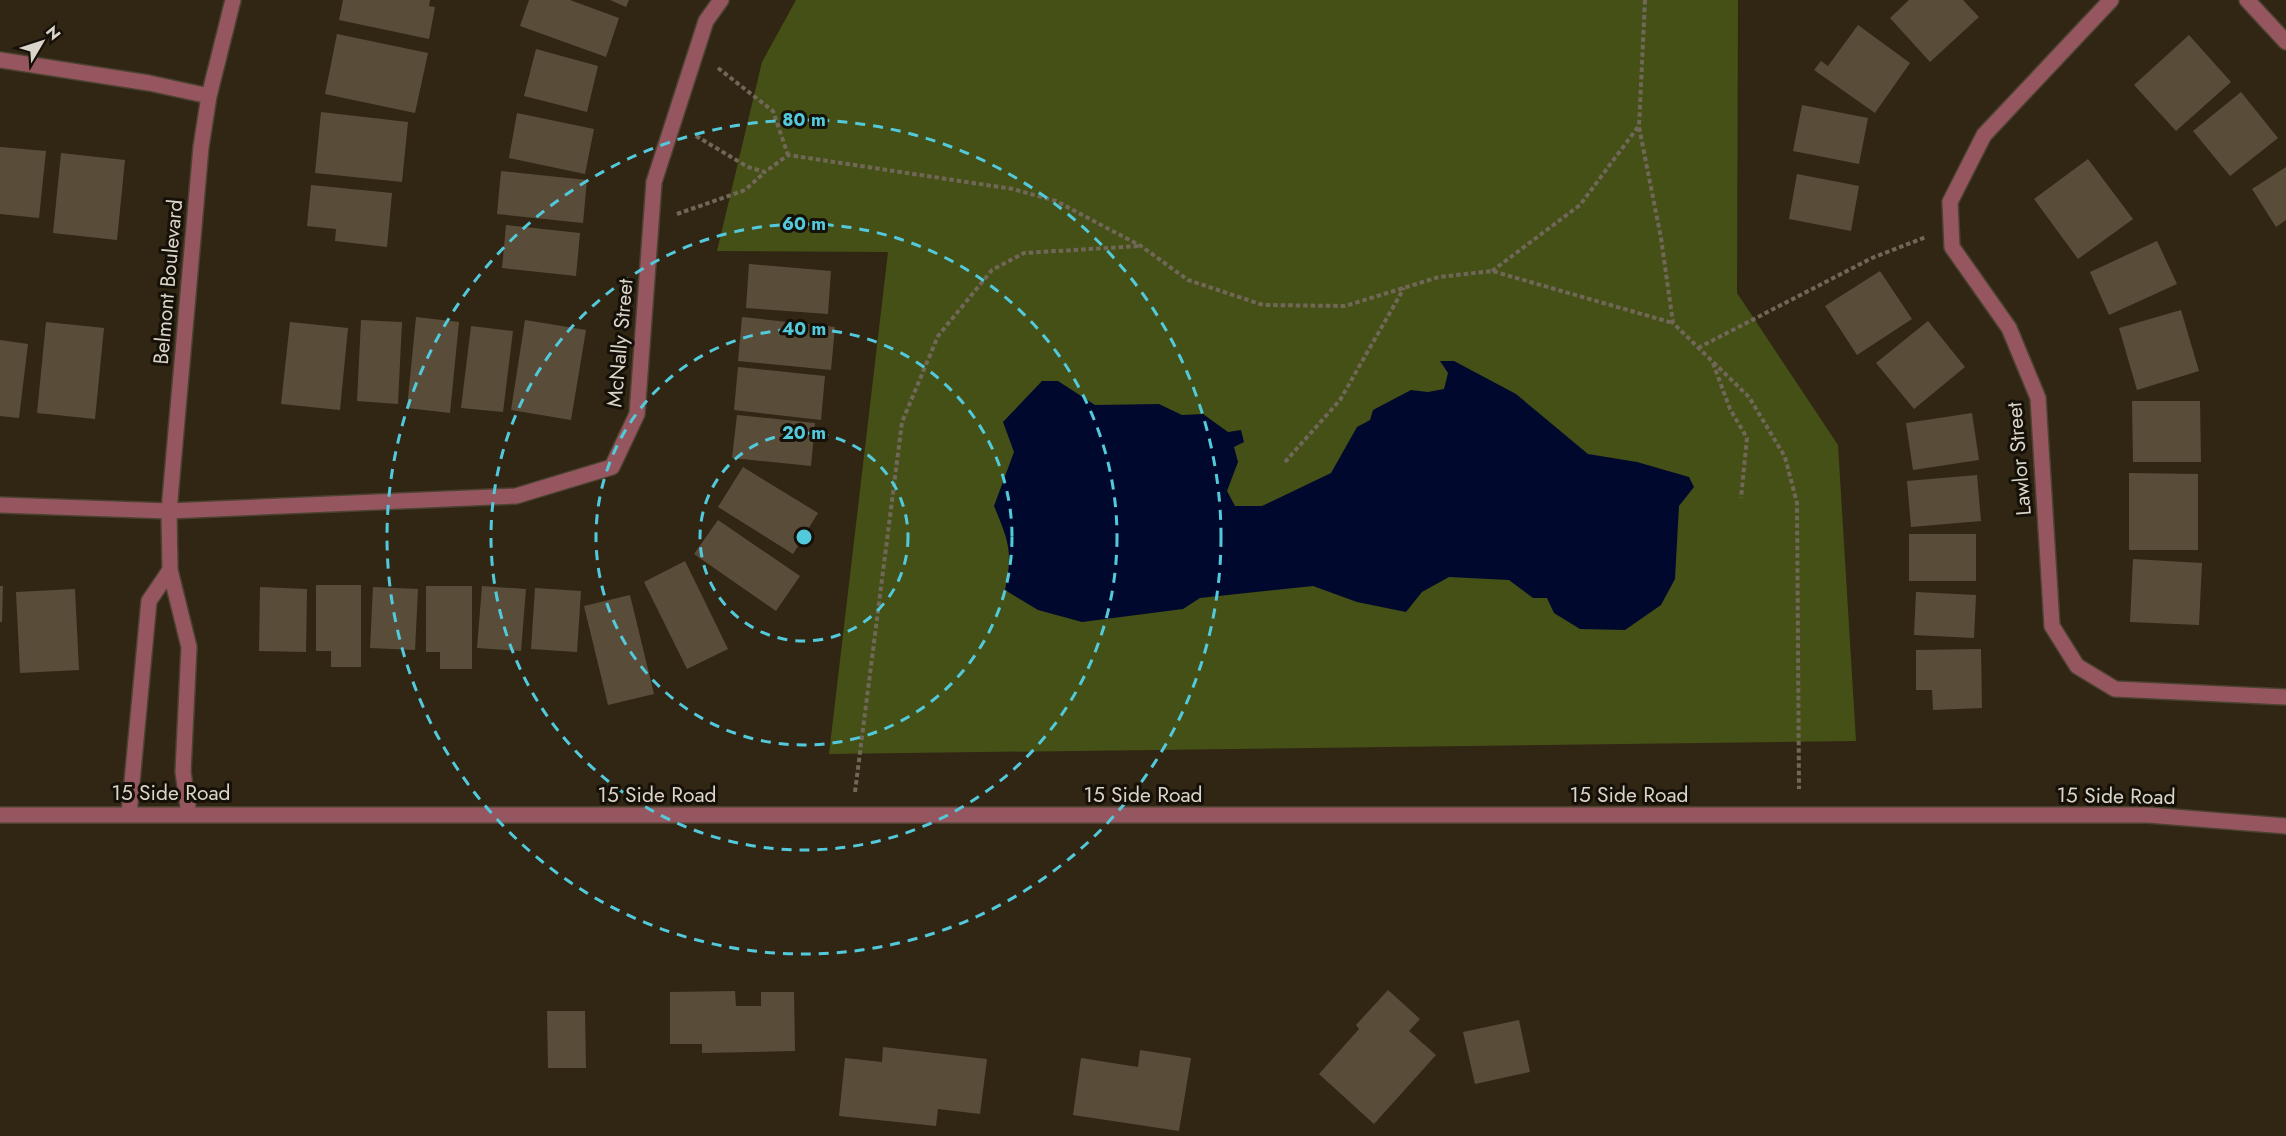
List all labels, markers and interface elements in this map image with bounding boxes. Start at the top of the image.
north arrow [12,12,72,72]
text: N [40,21,66,45]
text: 80 m [782,107,826,133]
street label: Belmont Boulevard [146,198,190,366]
text: 60 m [782,211,826,237]
street label: McNally Street [599,278,641,408]
text: 40 m [782,316,826,342]
street label: Lawlor Street [1999,401,2039,517]
text: 20 m [782,420,826,446]
centre of rings [794,527,814,547]
street label: 15 Side Road [112,778,230,808]
street label: 15 Side Road [598,780,716,810]
street label: 15 Side Road [1084,780,1202,810]
street label: 15 Side Road [1570,780,1688,810]
street label: 15 Side Road [2056,780,2176,812]

